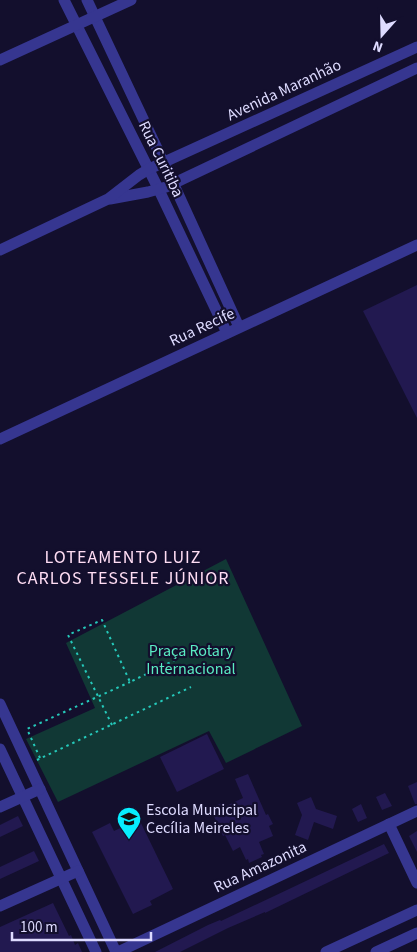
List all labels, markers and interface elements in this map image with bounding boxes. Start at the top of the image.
north arrow [357,10,407,60]
text: N [370,35,386,57]
street label: Avenida Maranhão [223,54,345,126]
street label: Rua Curitiba [133,117,189,201]
street label: Rua Recife [166,302,238,352]
district label: LOTEAMENTO LUIZ CARLOS TESSELE JÚNIOR [17,545,229,591]
park label: Praça Rotary Internacional [146,640,236,680]
place label: Escola Municipal Cecília Meireles [146,799,257,839]
school or university icon: Escola Municipal Cecília Meireles [116,806,142,840]
street label: Rua Amazonita [210,836,310,898]
scale bar [12,910,151,942]
text: 100 m [20,917,58,938]

